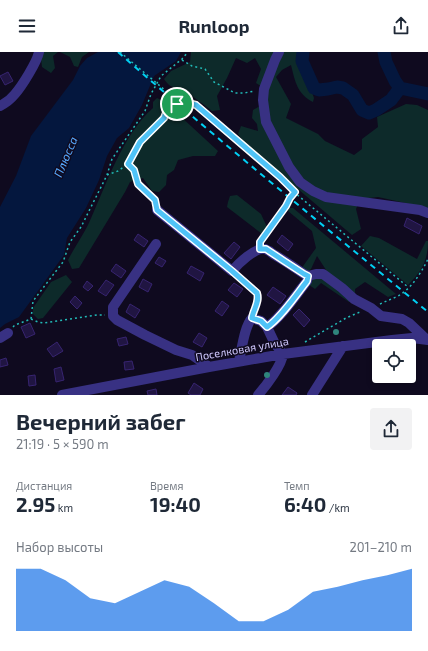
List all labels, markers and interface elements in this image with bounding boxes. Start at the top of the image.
icon: menu [16,15,38,37]
text: Runloop [178,15,250,37]
icon: share [390,15,412,37]
pin [160,87,194,121]
icon: arrive [166,93,188,115]
water label: Плюсса [50,134,80,179]
street label: Поселковая улица [194,334,290,364]
map controls [372,339,416,383]
button: locate [372,339,416,383]
text: Вечерний забег [16,408,185,434]
button: share [370,408,412,450]
text: 21:19 · 5 × 590 m [16,436,109,452]
text: Дистанция [16,479,72,492]
text: Время [150,479,183,492]
text: Темп [284,479,310,492]
text: 2.95 [16,492,55,516]
text: 19:40 [150,492,201,516]
text: 6:40 [284,492,326,516]
text: km [55,501,73,514]
text: /km [326,501,350,514]
text: Набор высоты [16,539,103,555]
text: 201–210 m [349,539,412,555]

